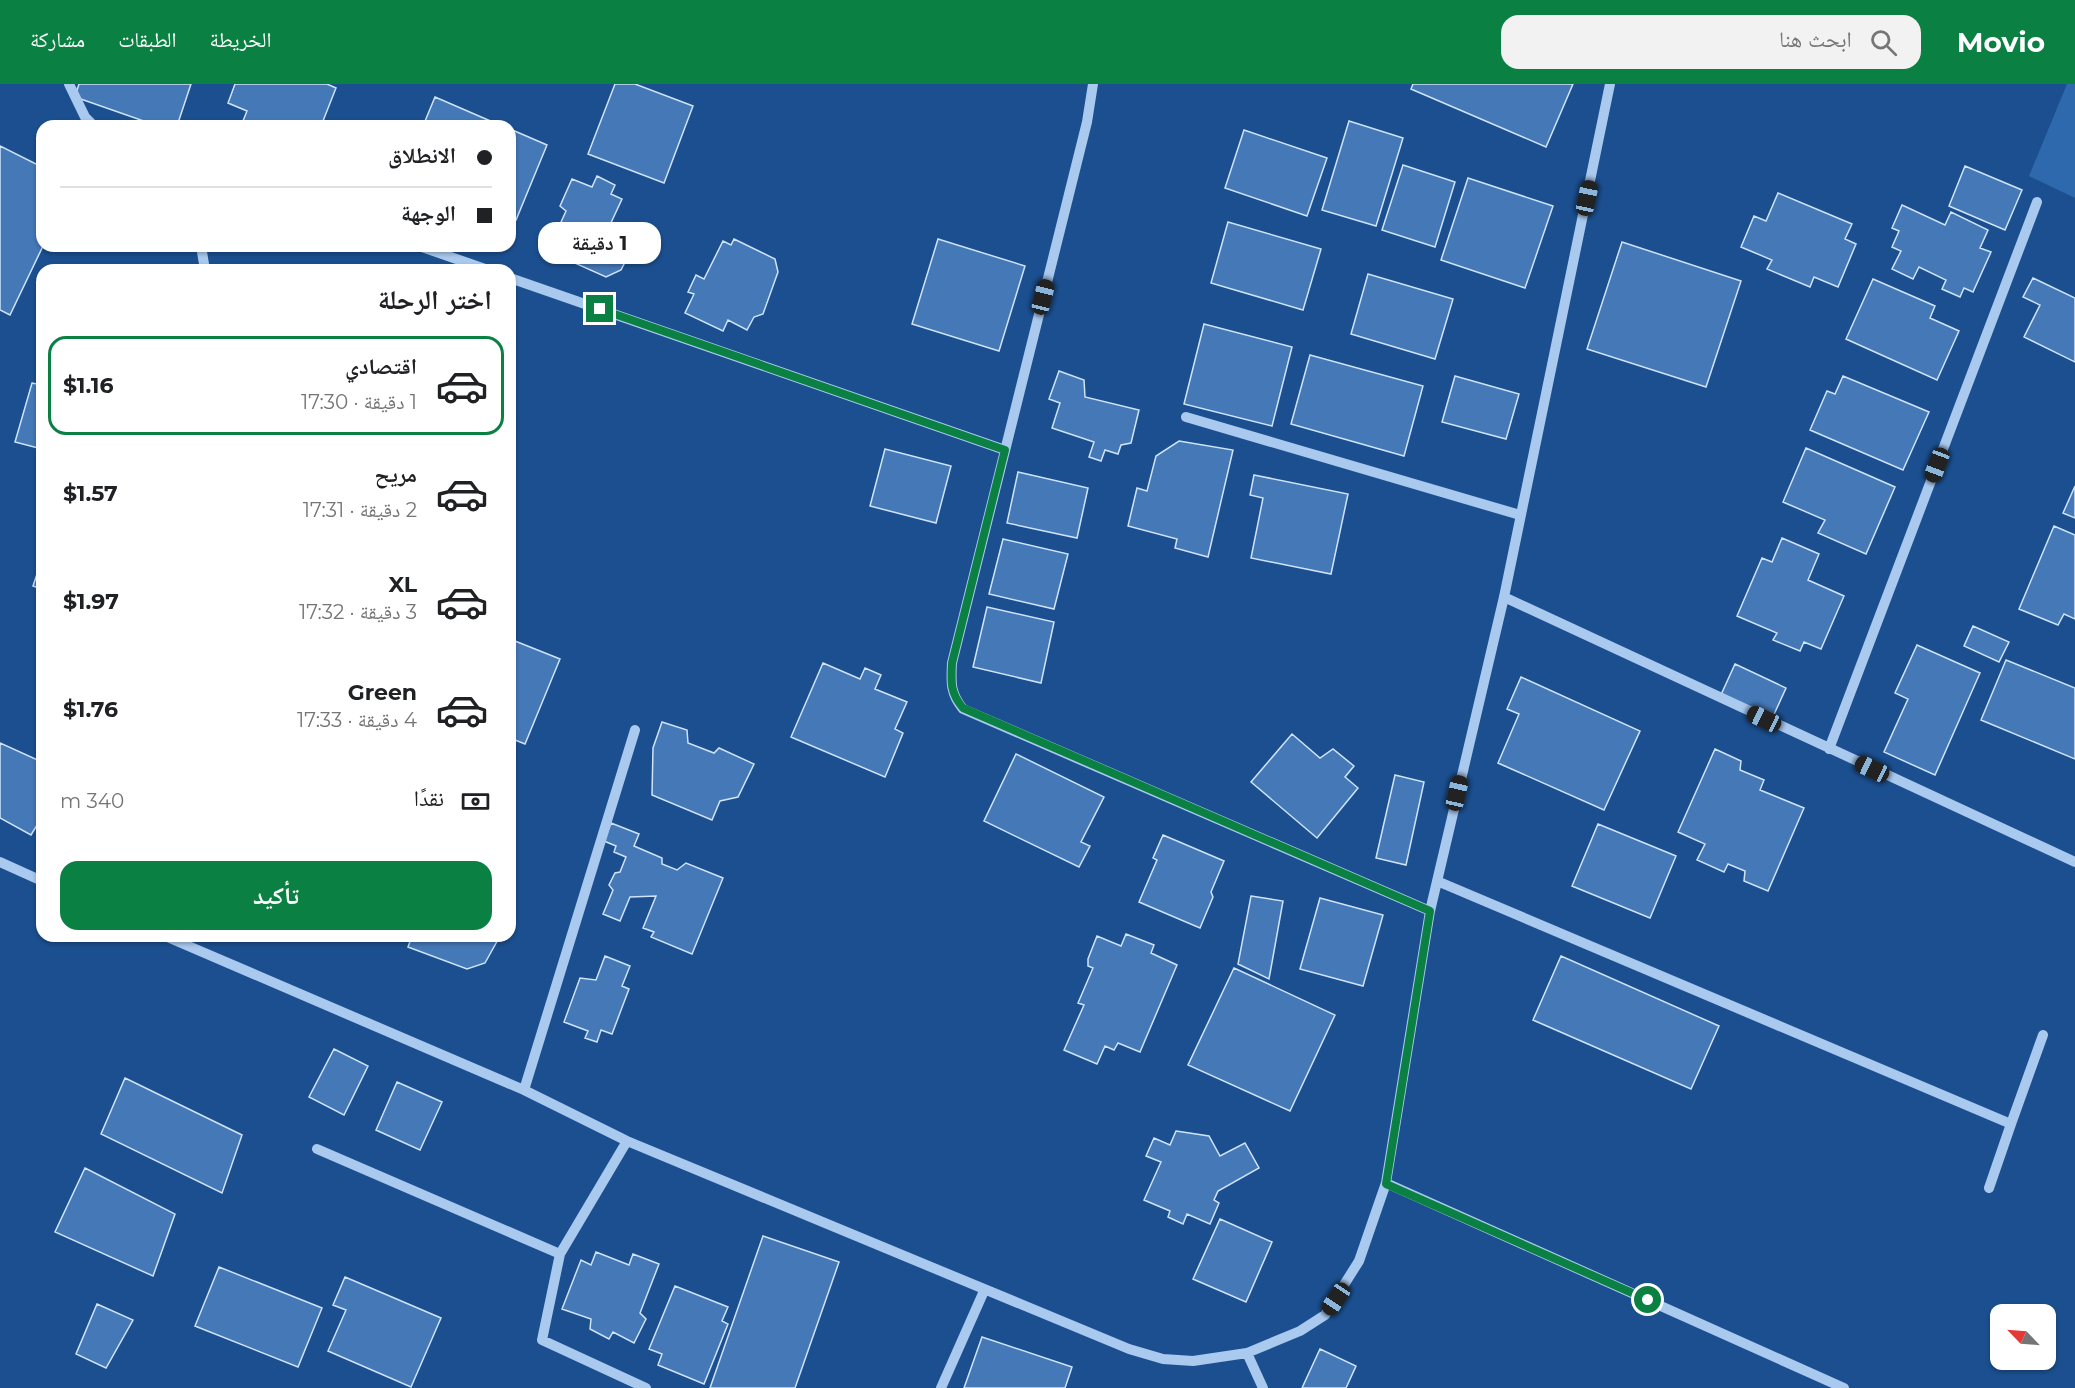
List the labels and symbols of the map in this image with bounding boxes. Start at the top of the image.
car [1574,179,1600,217]
callout: 1 دقيقة [538,222,662,264]
car [1030,277,1056,317]
route end [586,295,613,322]
car [1922,445,1952,485]
car [1744,703,1784,735]
car [1852,753,1892,785]
car [1444,773,1470,813]
car [1318,1279,1354,1319]
route start [1634,1286,1661,1313]
north arrow [1990,1304,2056,1370]

